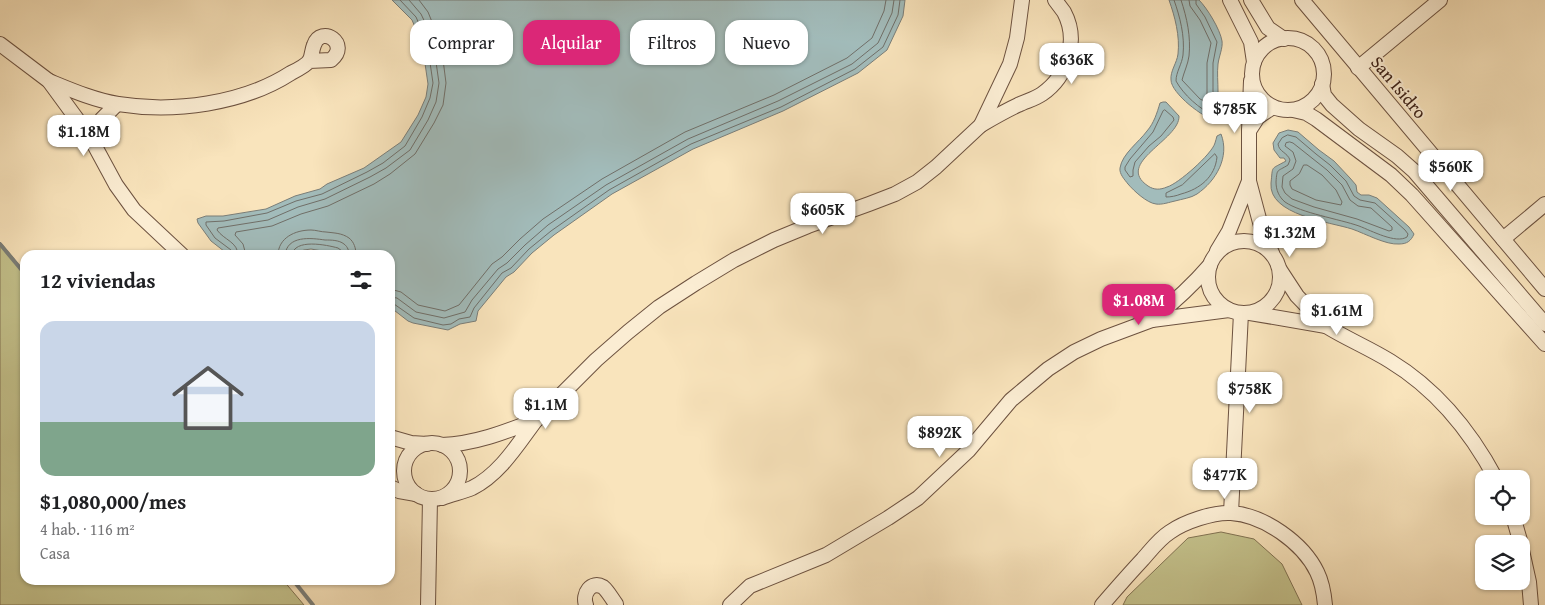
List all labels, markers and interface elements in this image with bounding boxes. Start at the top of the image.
chip: Comprar [410,20,513,65]
chip: Alquilar [523,20,620,65]
chip: Filtros [630,20,715,65]
chip: Nuevo [725,20,808,65]
pin: $636K [1037,42,1107,85]
text: $636K [1050,47,1094,71]
street label: San Isidro [1365,50,1433,124]
pin: $785K [1200,92,1270,134]
text: $785K [1213,96,1257,120]
pin: $1.18M [43,114,125,157]
text: $1.18M [58,119,110,143]
pin: $560K [1416,150,1486,192]
text: $560K [1429,154,1473,178]
pin: $605K [788,192,858,235]
text: $605K [801,197,845,221]
pin: $1.32M [1249,216,1331,258]
text: $1.32M [1264,220,1316,244]
text: 12 viviendas [40,265,156,296]
icon: filters [347,266,375,294]
pin: $1.08M [1098,284,1180,326]
text: $1.08M [1113,288,1165,312]
pin: $1.61M [1296,294,1378,336]
text: $1.61M [1311,298,1363,322]
icon: home [163,353,253,443]
pin: $758K [1215,372,1285,414]
text: $758K [1228,376,1272,400]
pin: $1.1M [511,388,581,430]
text: $1.1M [524,392,568,416]
pin: $892K [905,416,975,458]
text: $892K [918,420,962,444]
pin: $477K [1190,458,1260,500]
text: $477K [1203,462,1247,486]
map controls [1475,470,1530,590]
button: locate [1475,470,1530,525]
text: $1,080,000/mes [40,486,186,517]
text: 4 hab. · 116 m² [40,517,135,541]
button: layers [1475,535,1530,590]
text: Casa [40,541,70,565]

